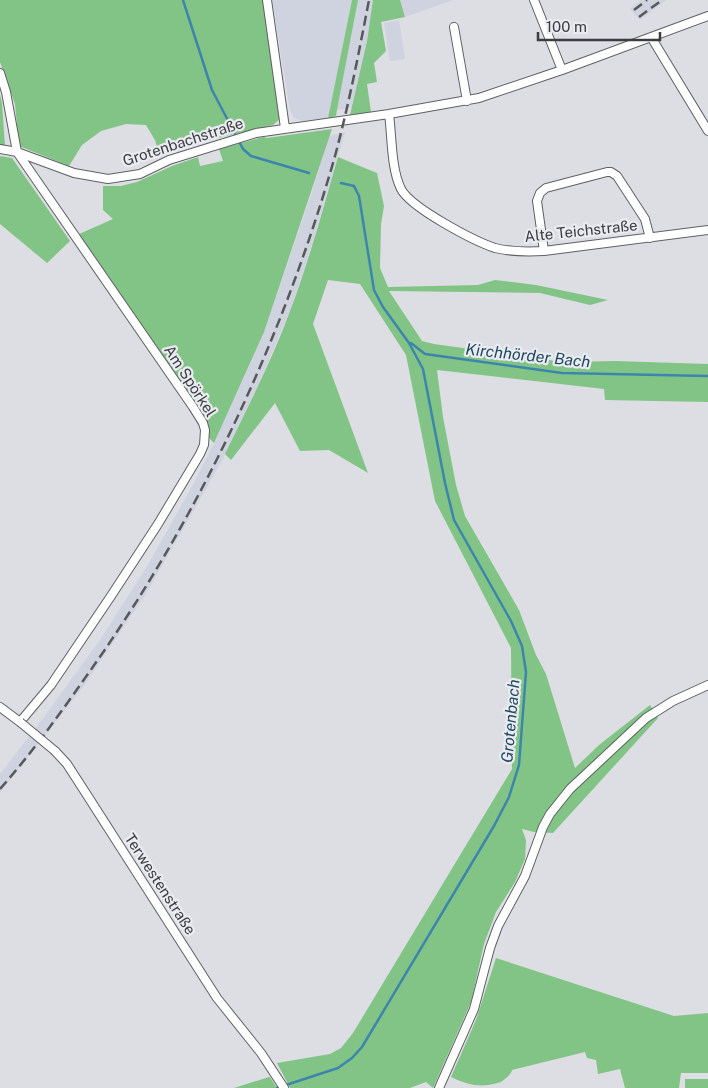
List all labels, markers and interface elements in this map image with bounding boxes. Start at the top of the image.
scale bar [538,10,660,42]
text: 100 m [546,18,587,35]
street label: Grotenbachstraße [120,114,245,169]
street label: Alte Teichstraße [524,216,638,245]
water label: Kirchhörder Bach [465,339,591,371]
street label: Am Spörkel [161,342,220,420]
water label: Grotenbach [497,678,524,764]
street label: Terwestenstraße [121,830,199,937]

